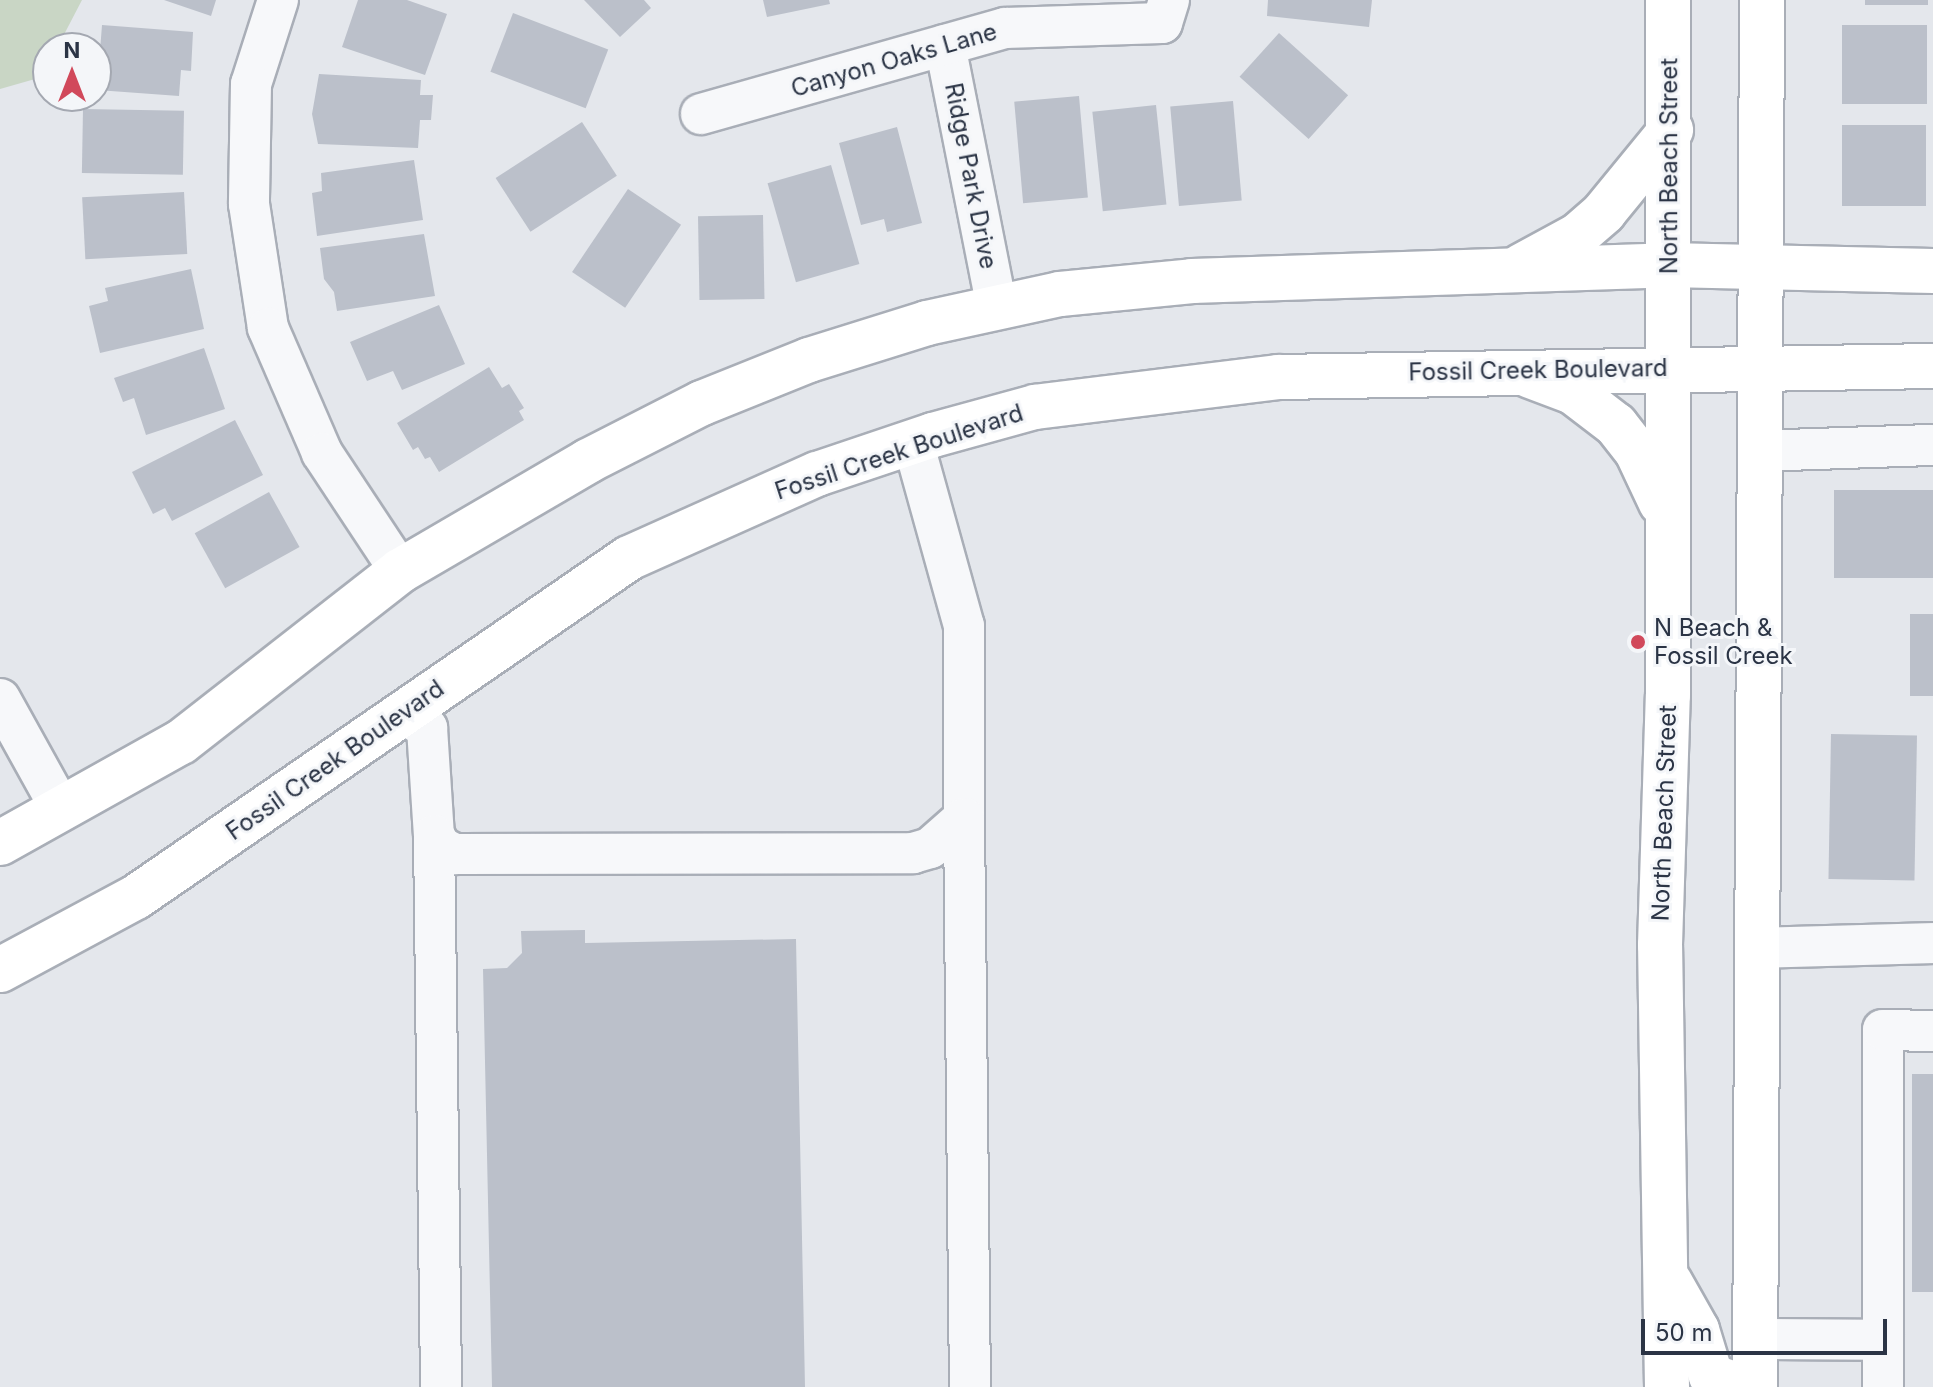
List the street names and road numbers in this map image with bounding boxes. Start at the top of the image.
street label: Canyon Oaks Lane [788,17,1000,103]
street label: North Beach Street [1655,58,1683,274]
street label: Ridge Park Drive [939,80,1003,272]
street label: Fossil Creek Boulevard [1408,353,1668,387]
street label: Fossil Creek Boulevard [771,398,1027,506]
street label: Fossil Creek Boulevard [221,674,449,846]
street label: North Beach Street [1646,704,1682,922]

